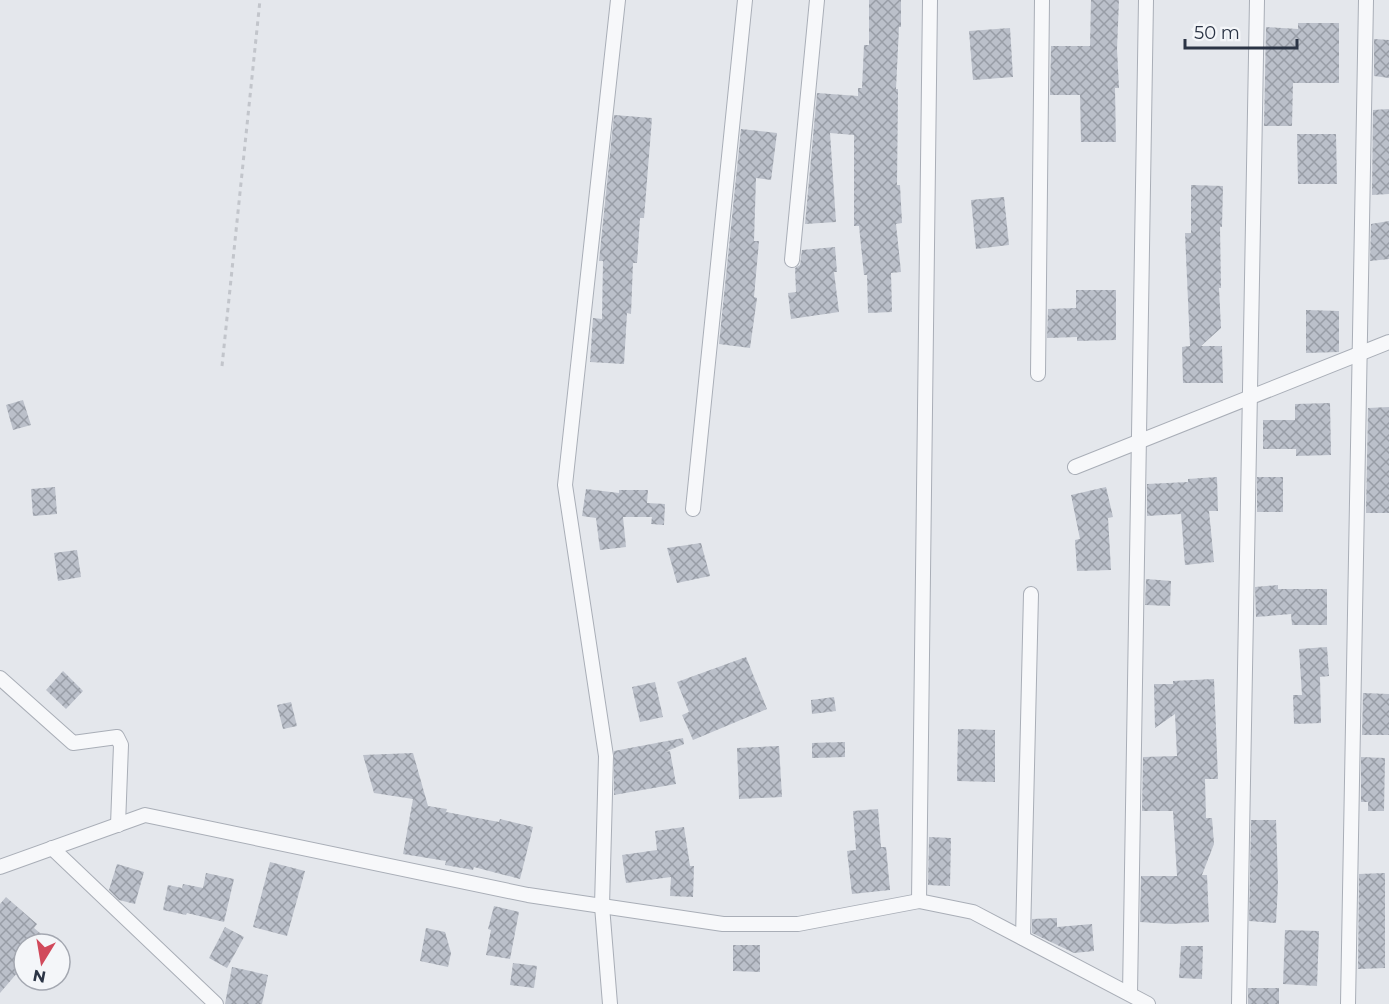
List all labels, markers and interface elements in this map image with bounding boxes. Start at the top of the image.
scale bar [1185,12,1298,50]
text: 50 m [1194,22,1240,44]
north arrow [12,932,72,992]
text: N [31,966,47,987]

